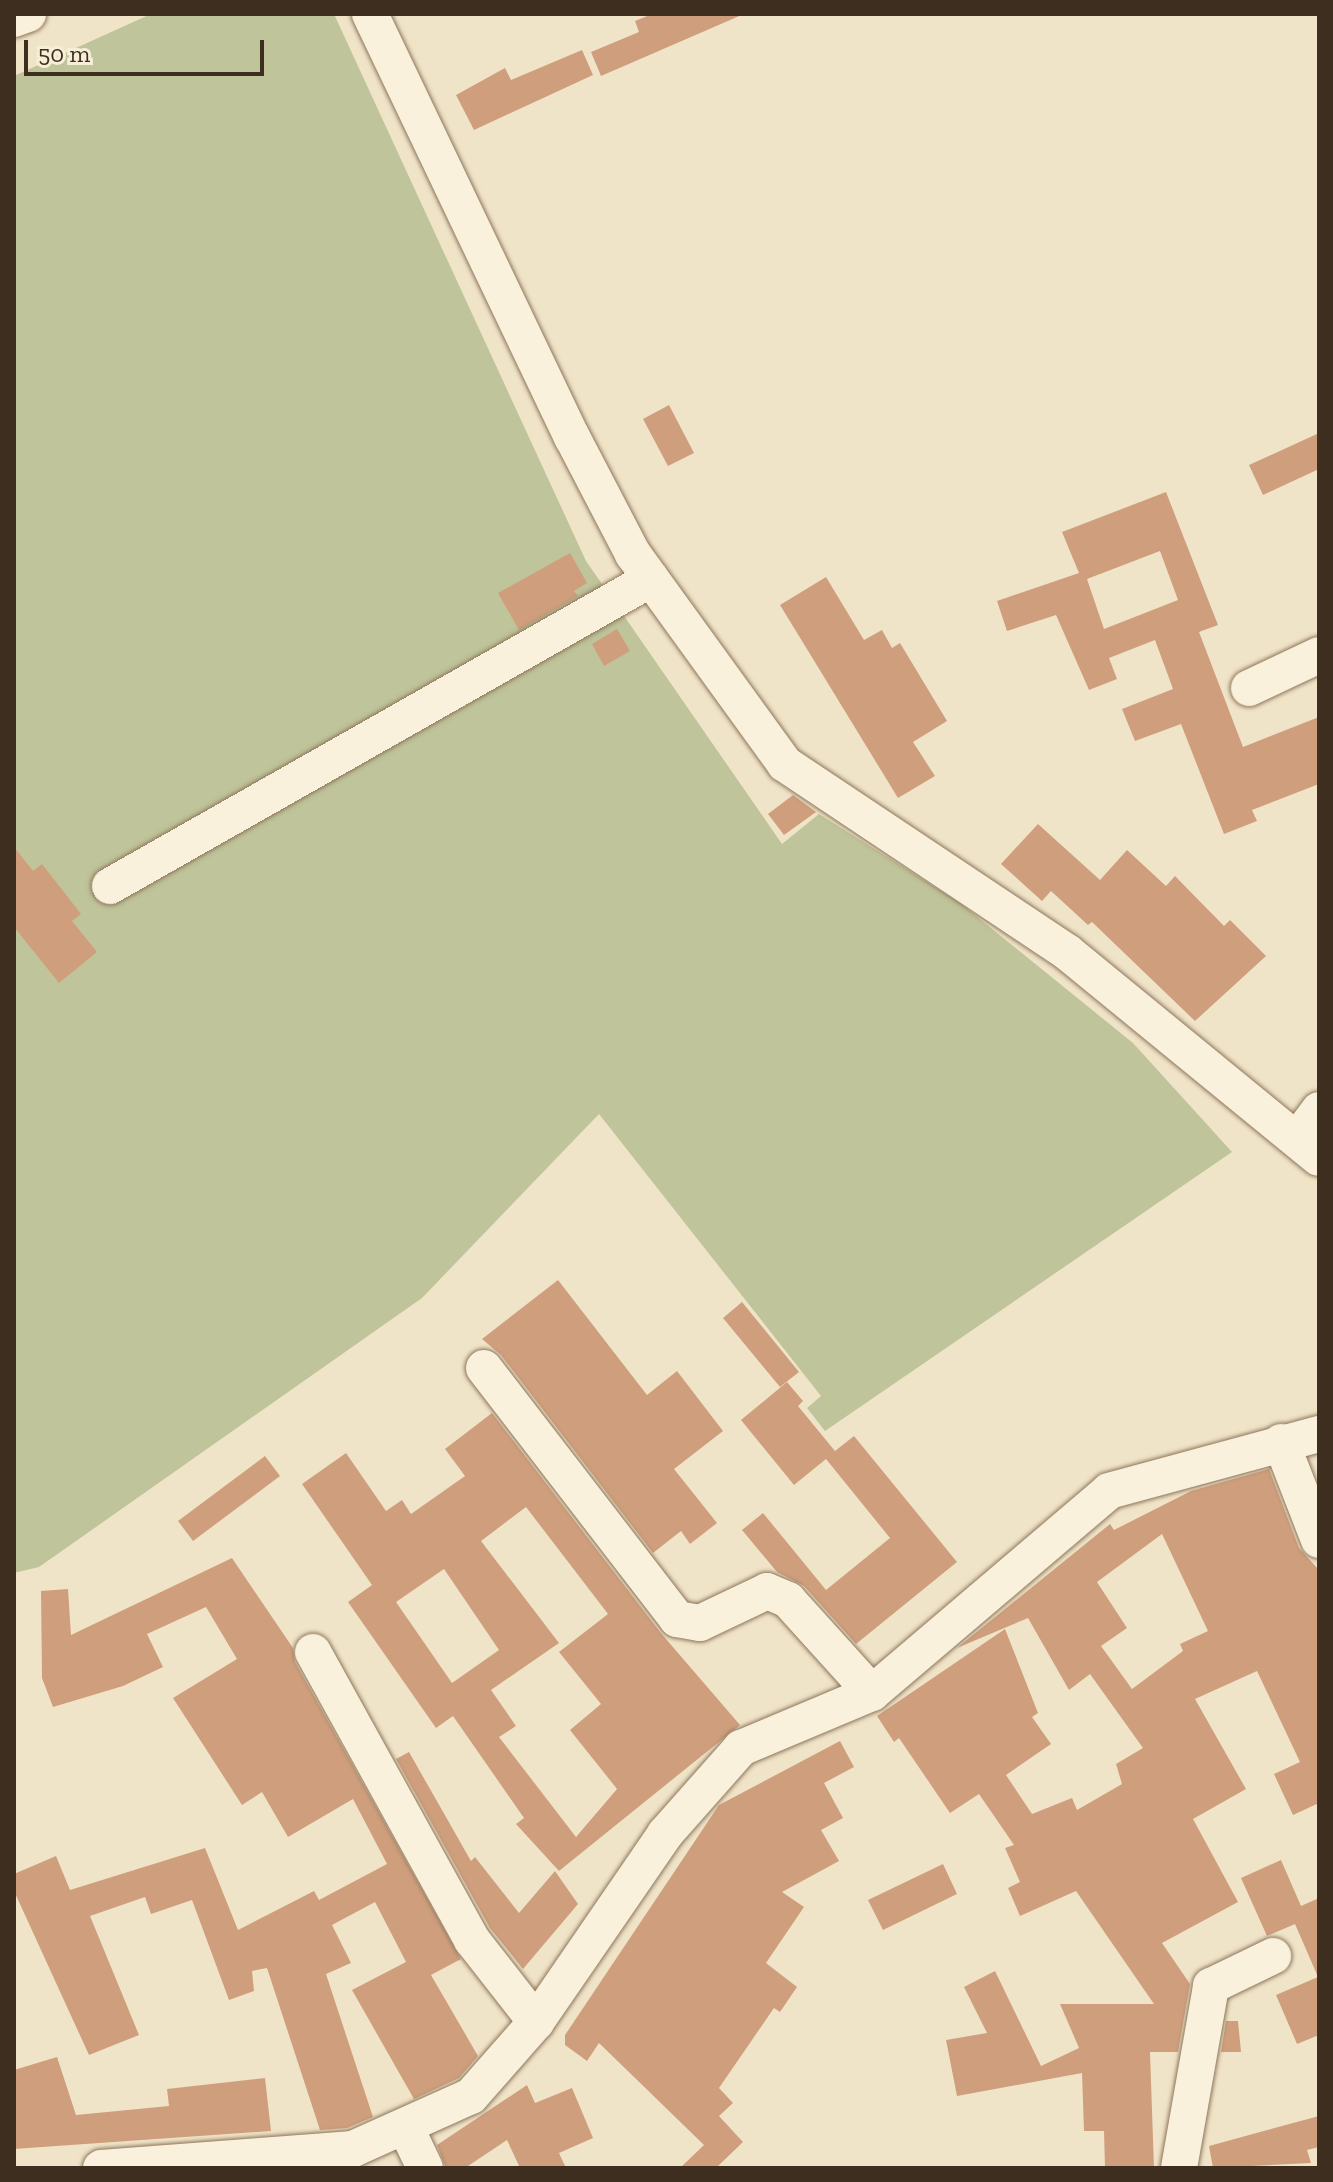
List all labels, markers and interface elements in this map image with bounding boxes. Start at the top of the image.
scale bar [28,24,268,74]
text: 50 m [38,39,90,68]

